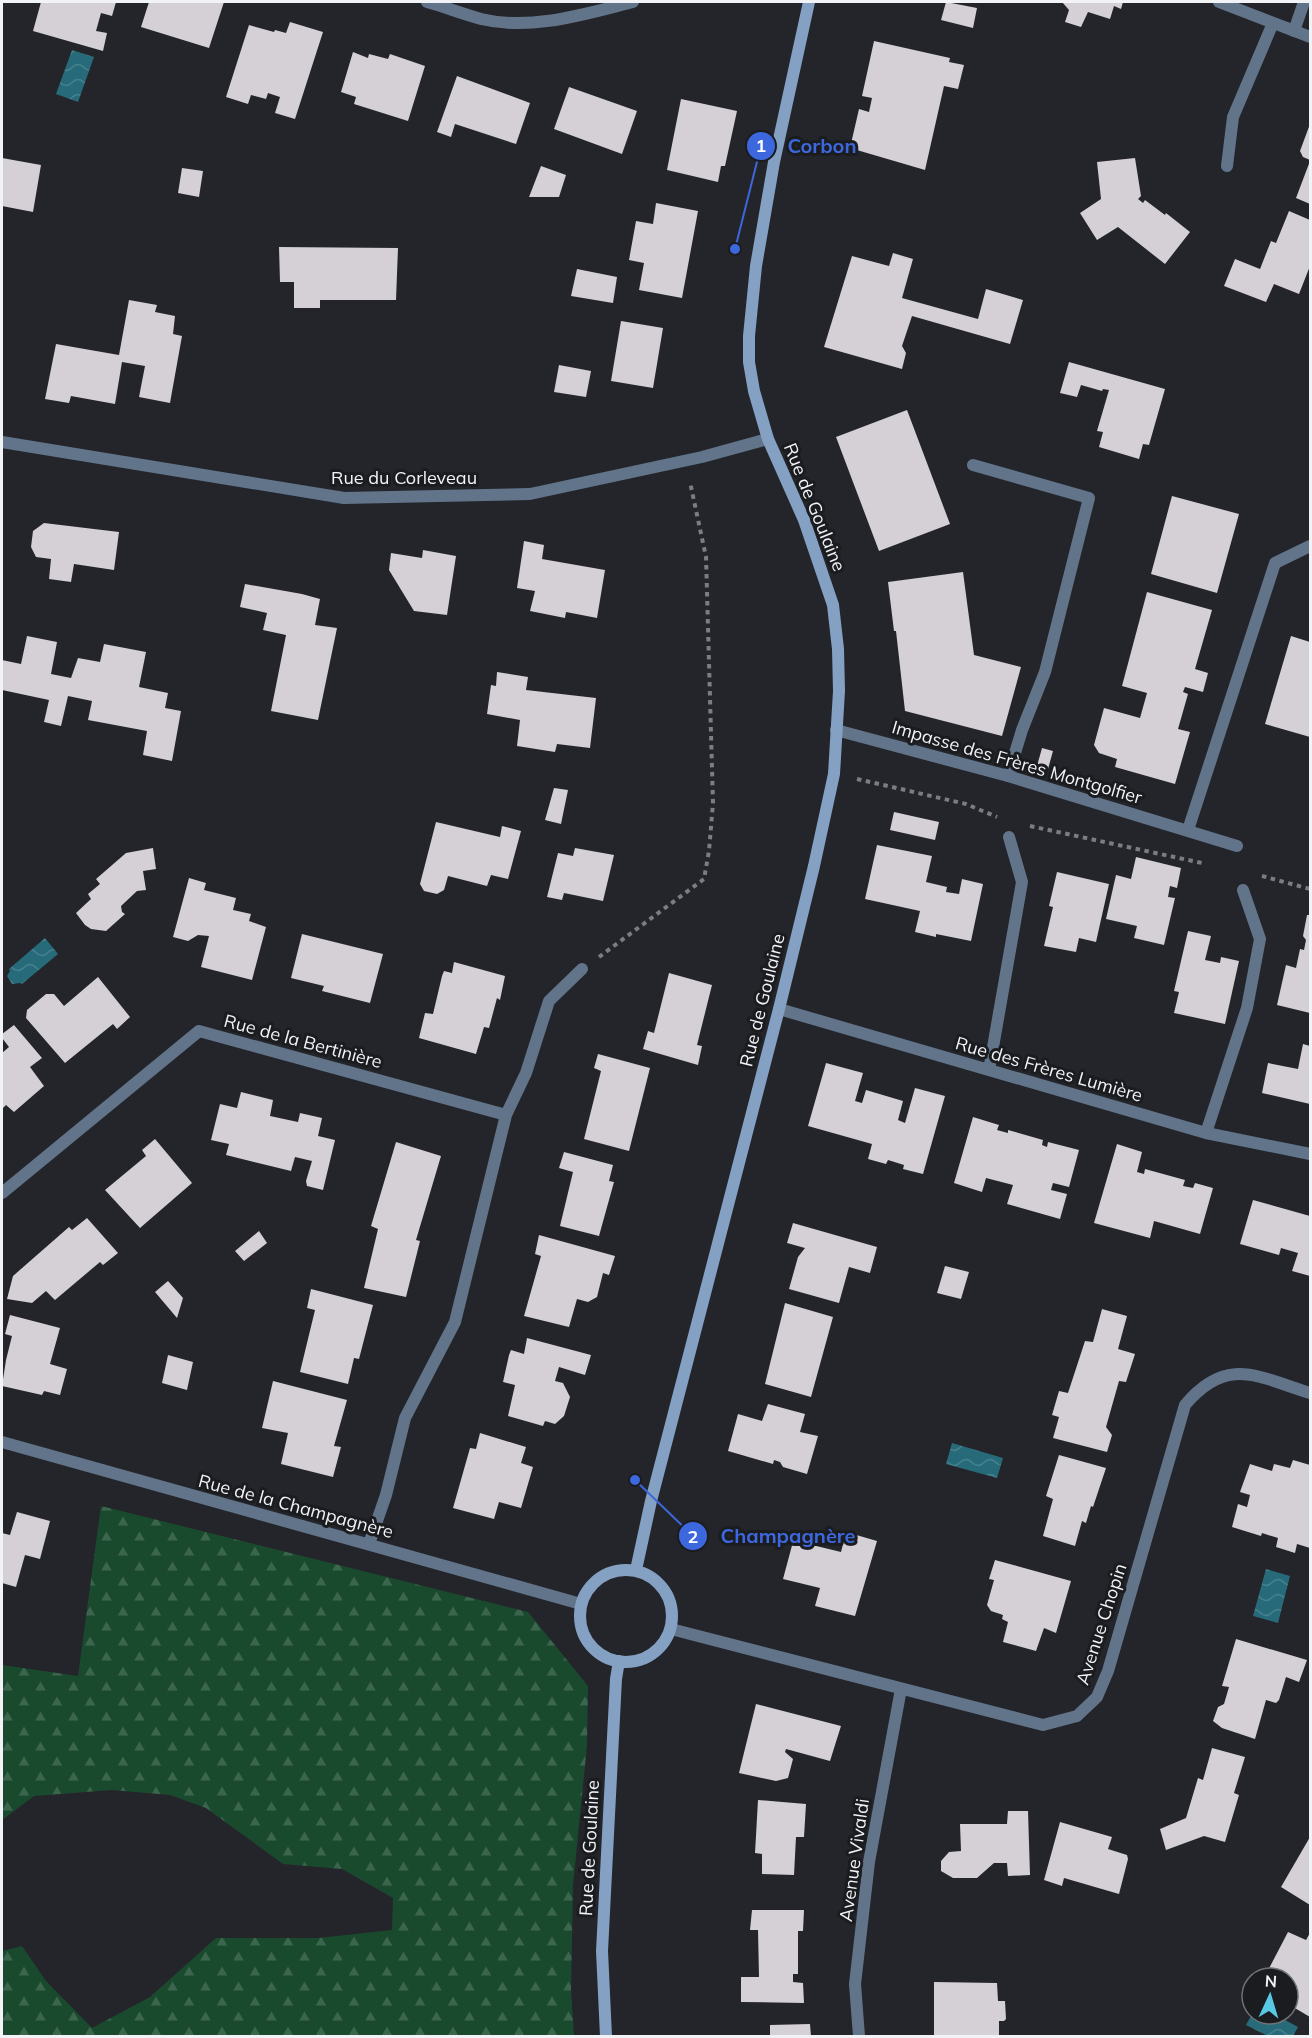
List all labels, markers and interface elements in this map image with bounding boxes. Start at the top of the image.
callout: Corbon [746,127,869,165]
text: Corbon [788,133,857,158]
text: 1 [756,134,766,157]
street label: Rue de Goulaine [779,440,851,574]
street label: Rue du Corleveau [331,466,477,489]
street label: Impasse des Frères Montgolfier [889,715,1145,809]
street label: Rue de Goulaine [734,931,790,1069]
street label: Rue de la Bertinière [221,1009,385,1073]
street label: Rue des Frères Lumière [953,1031,1145,1107]
street label: Rue de la Champagnère [196,1469,396,1543]
callout: Champagnère [678,1517,867,1555]
text: Champagnère [720,1523,856,1548]
text: 2 [688,1525,698,1548]
street label: Avenue Chopin [1071,1560,1131,1688]
street label: Rue de Goulaine [574,1779,604,1917]
street label: Avenue Vivaldi [834,1797,874,1923]
north arrow [1240,1966,1300,2026]
text: N [1264,1971,1278,1991]

